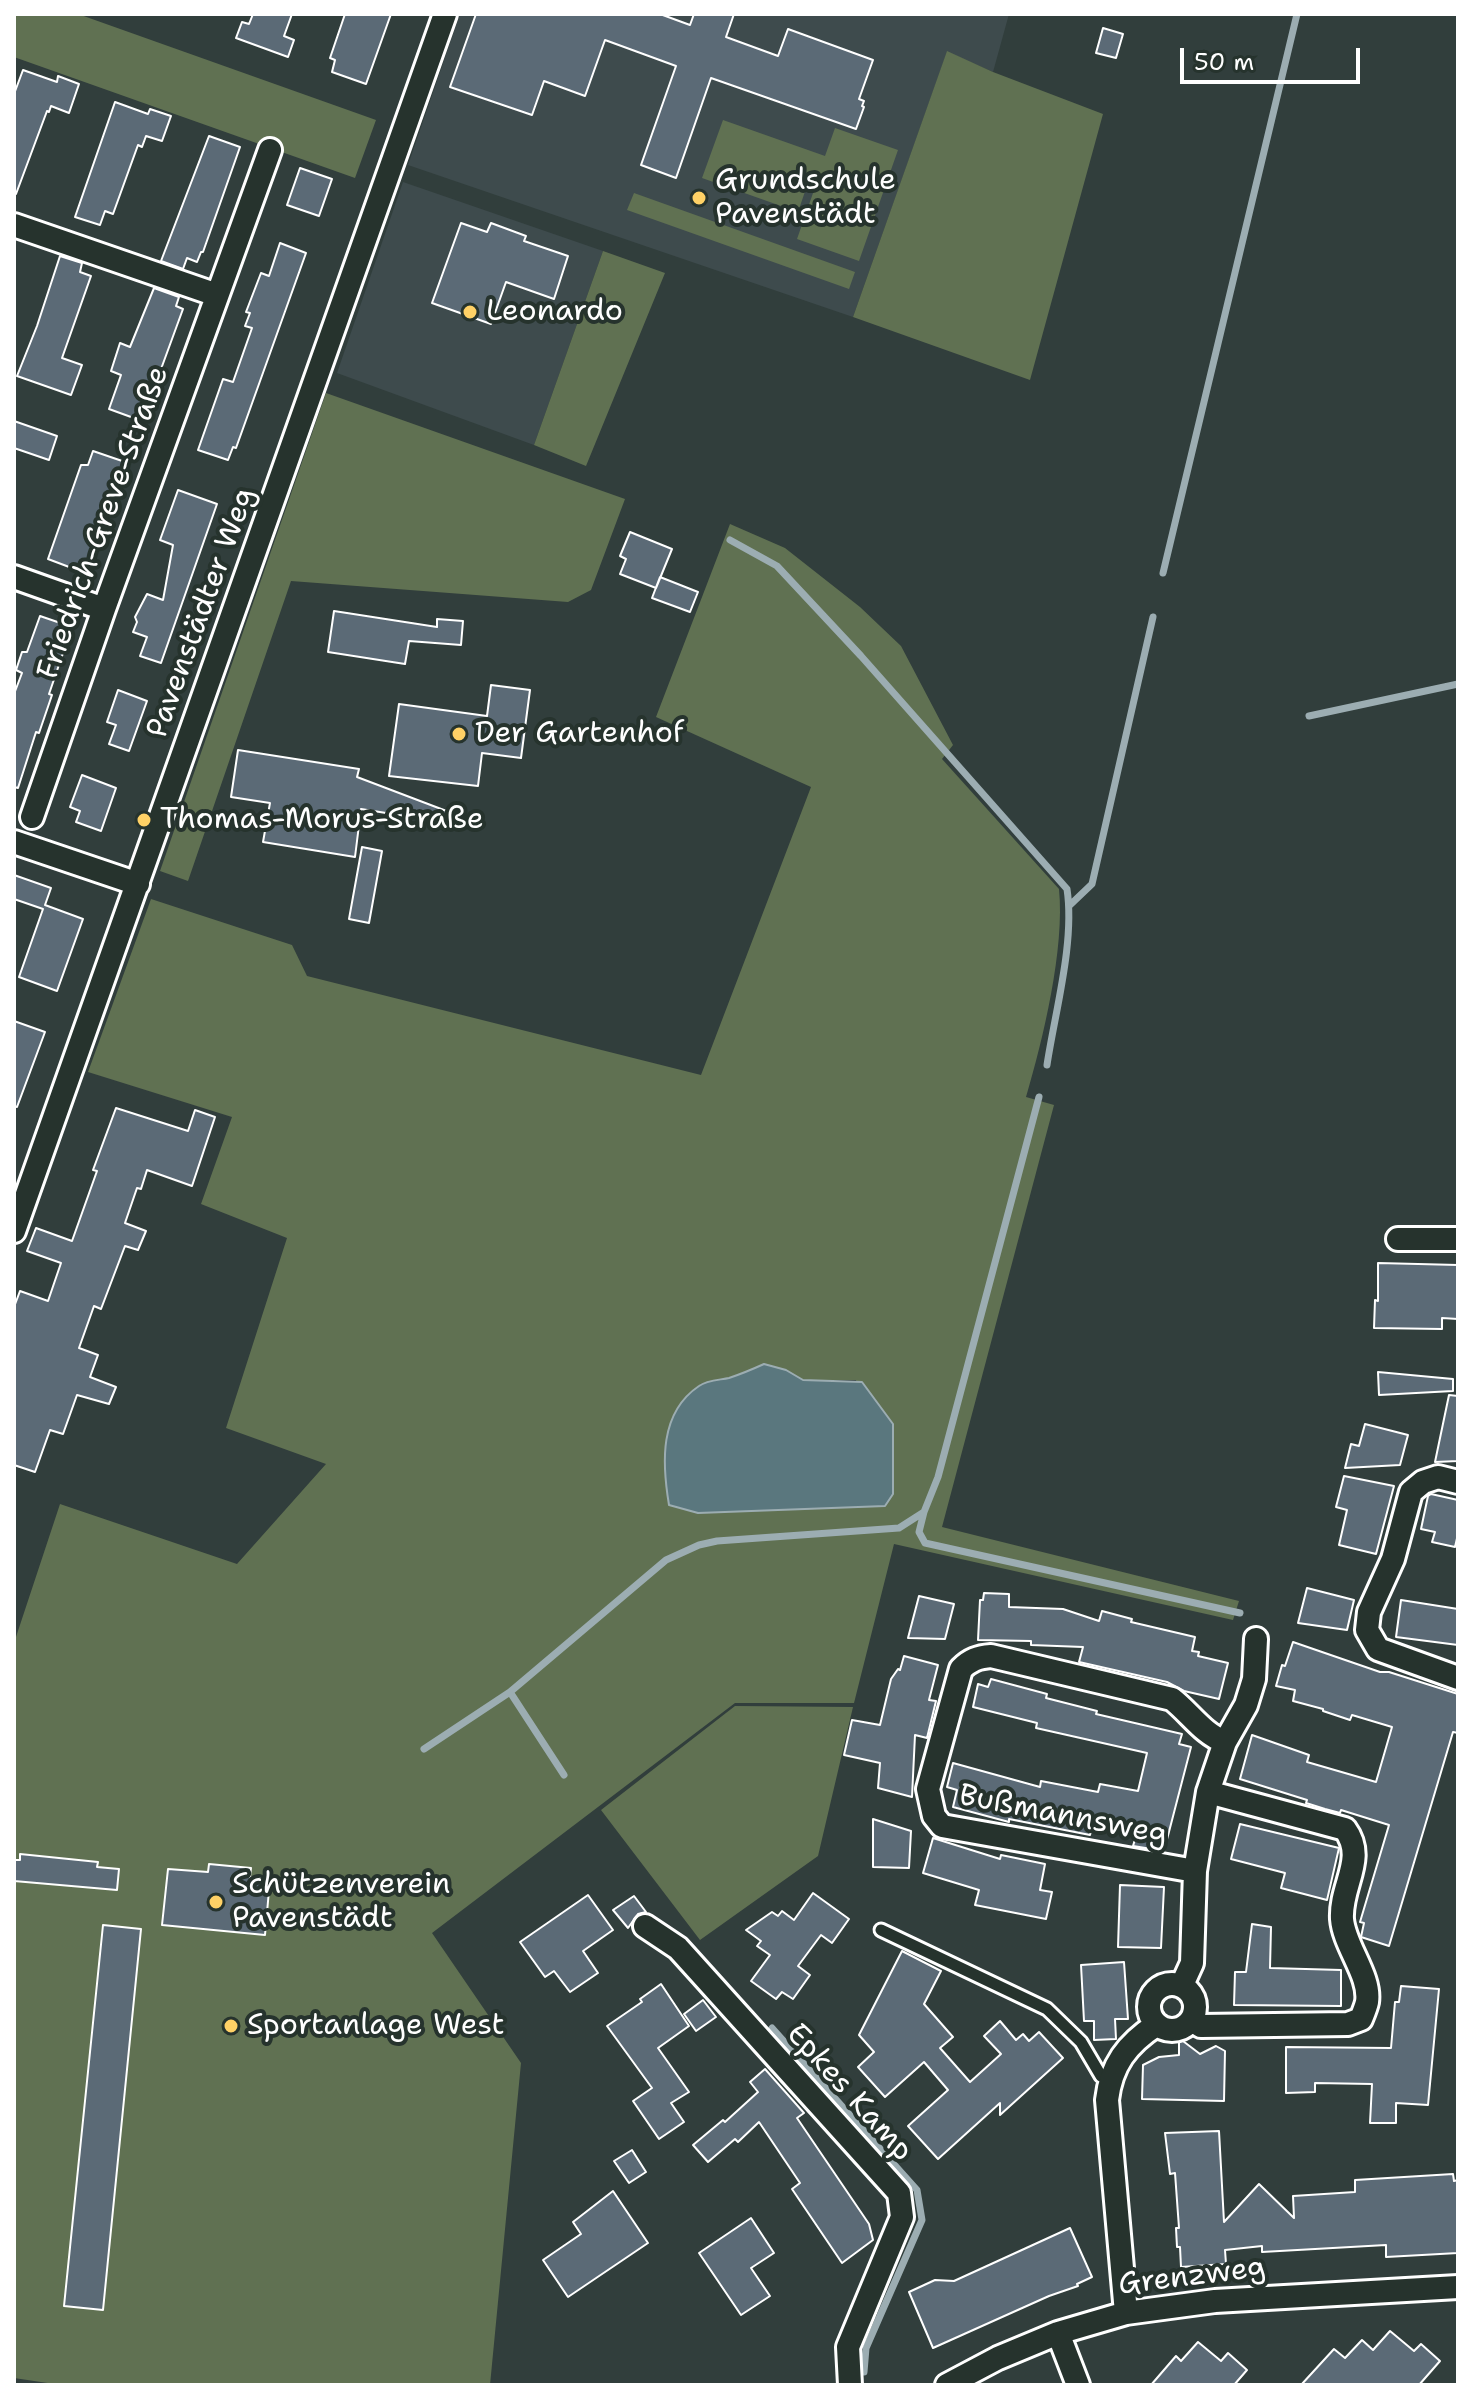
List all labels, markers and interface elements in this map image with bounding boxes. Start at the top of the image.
scale bar [1184,32,1364,82]
text: 50 m [1194,46,1254,78]
place label: Grundschule Pavenstädt [715,163,896,234]
marker: Grundschule Pavenstädt [690,189,708,207]
place label: Leonardo [486,294,623,330]
marker: Leonardo [461,303,479,321]
street label: Friedrich-Greve-Straße [31,362,177,684]
street label: Pavenstädter Weg [140,483,264,743]
place label: Der Gartenhof [475,716,684,752]
marker: Der Gartenhof [450,725,468,743]
place label: Thomas-Morus-Straße [160,802,484,838]
marker: Thomas-Morus-Straße [135,811,153,829]
street label: Bußmannsweg [956,1778,1170,1854]
place label: Schützenverein Pavenstädt [232,1867,450,1938]
marker: Schützenverein Pavenstädt [207,1893,225,1911]
place label: Sportanlage West [247,2008,505,2044]
marker: Sportanlage West [222,2017,240,2035]
street label: Epkes Kamp [778,2017,920,2169]
street label: Grenzweg [1116,2250,1268,2304]

